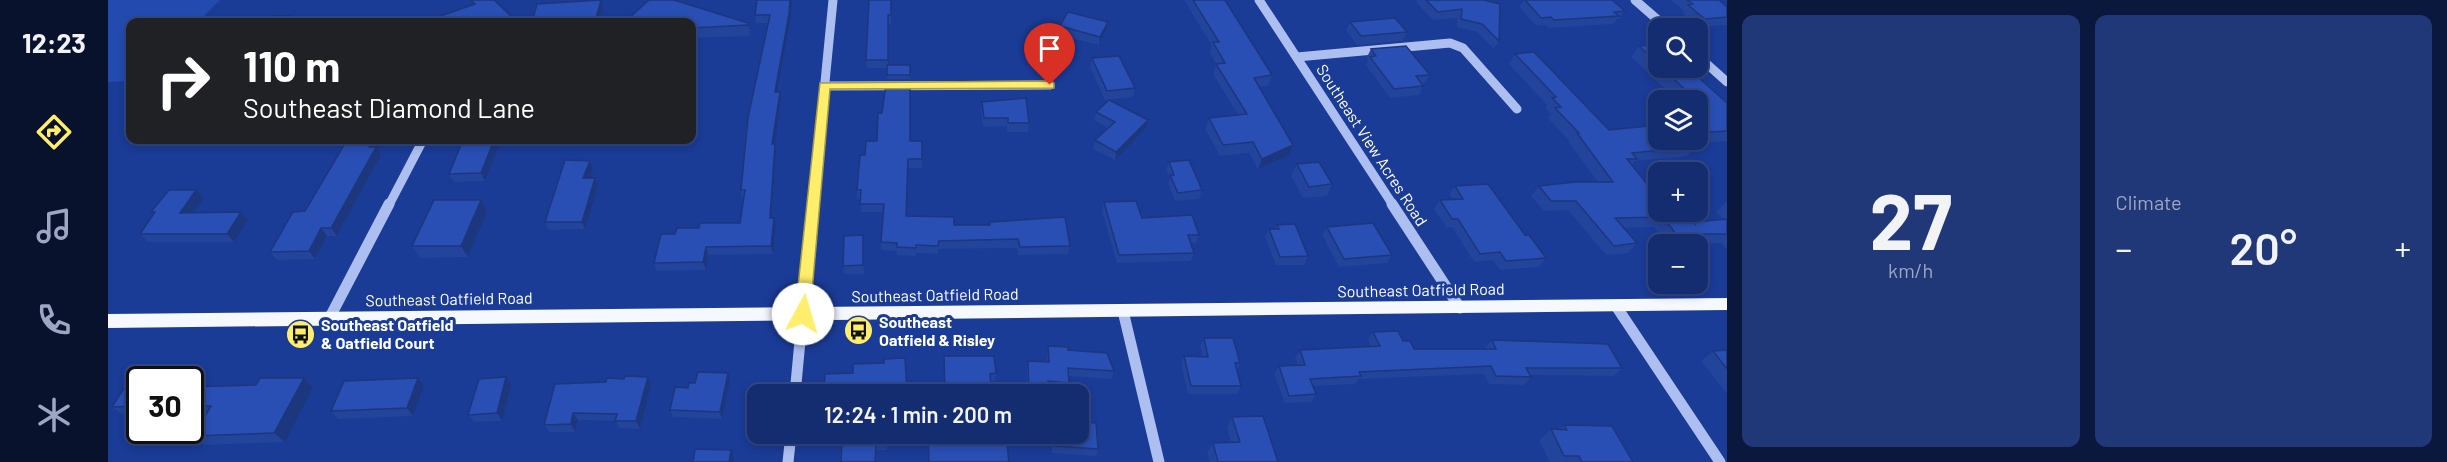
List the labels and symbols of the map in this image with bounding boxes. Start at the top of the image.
pin [1024,23,1075,85]
street label: Southeast View Acres Road [1313,60,1432,229]
street label: Southeast Oatfield Road [1337,279,1505,300]
position arrow [771,282,835,346]
street label: Southeast Oatfield Road [851,284,1019,305]
street label: Southeast Oatfield Road [365,288,533,309]
place label: Southeast Oatfield & Risley [879,312,995,349]
place label: Southeast Oatfield & Oatfield Court [321,315,454,352]
bus stop icon: Southeast Oatfield & Risley [842,315,874,347]
bus stop icon: Southeast Oatfield & Oatfield Court [284,318,316,350]
speed limit sign: 30 [126,366,204,444]

